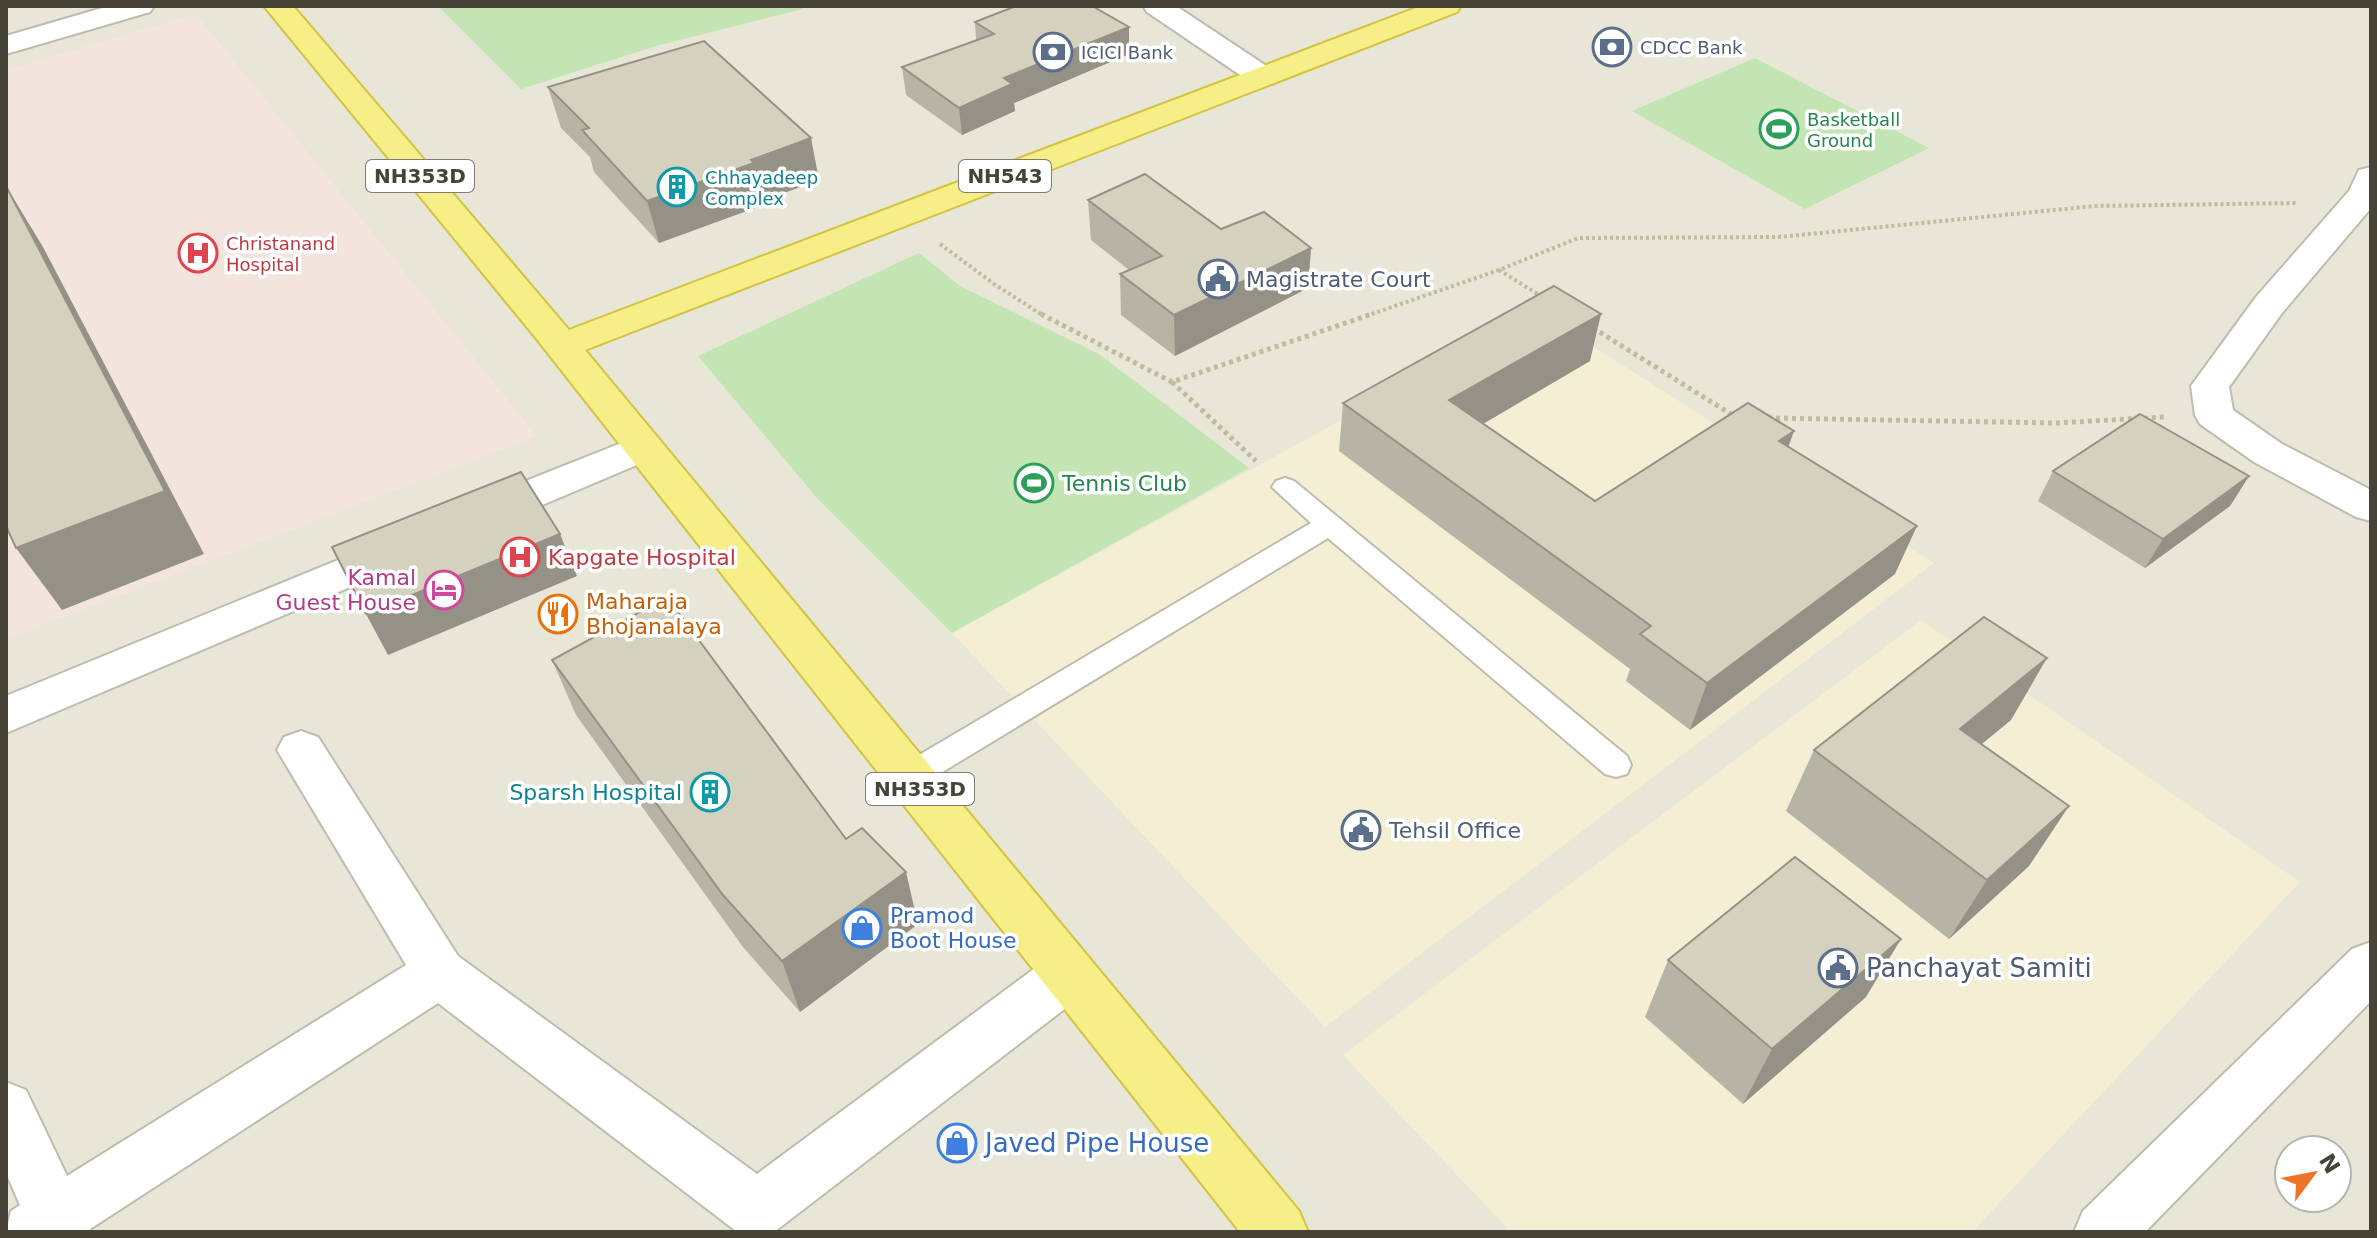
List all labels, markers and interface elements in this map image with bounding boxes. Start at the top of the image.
bank icon: CDCC Bank [1591,26,1633,68]
bank icon: ICICI Bank [1032,31,1074,73]
place label: CDCC Bank [1640,37,1743,58]
place label: ICICI Bank [1081,42,1174,63]
sports icon: Basketball Ground [1758,108,1800,150]
place label: Basketball Ground [1807,109,1900,151]
road number: NH353D [366,160,474,192]
road number: NH543 [959,160,1051,192]
building icon: Chhayadeep Complex [656,166,698,208]
place label: Chhayadeep Complex [705,167,818,209]
hospital icon: Christanand Hospital [177,232,219,274]
place label: Christanand Hospital [226,233,335,275]
public building icon: Magistrate Court [1197,258,1239,300]
place label: Magistrate Court [1246,267,1431,292]
sports icon: Tennis Club [1013,462,1055,504]
place label: Tennis Club [1061,471,1187,496]
hospital icon: Kapgate Hospital [499,536,541,578]
place label: Kapgate Hospital [548,545,736,570]
place label: Kamal Guest House [275,565,416,615]
hotel icon: Kamal Guest House [423,569,465,611]
place label: Maharaja Bhojanalaya [586,589,722,639]
restaurant icon: Maharaja Bhojanalaya [537,593,579,635]
building icon: Sparsh Hospital [689,771,731,813]
road number: NH353D [866,773,974,805]
place label: Sparsh Hospital [509,780,682,805]
public building icon: Tehsil Office [1340,809,1382,851]
place label: Tehsil Office [1388,818,1521,843]
place label: Pramod Boot House [890,903,1017,953]
shop icon: Pramod Boot House [841,907,883,949]
public building icon: Panchayat Samiti [1817,947,1859,989]
place label: Panchayat Samiti [1866,953,2092,983]
shop icon: Javed Pipe House [936,1122,978,1164]
place label: Javed Pipe House [983,1128,1209,1158]
north arrow [2273,1134,2353,1214]
text: N [2314,1149,2345,1178]

